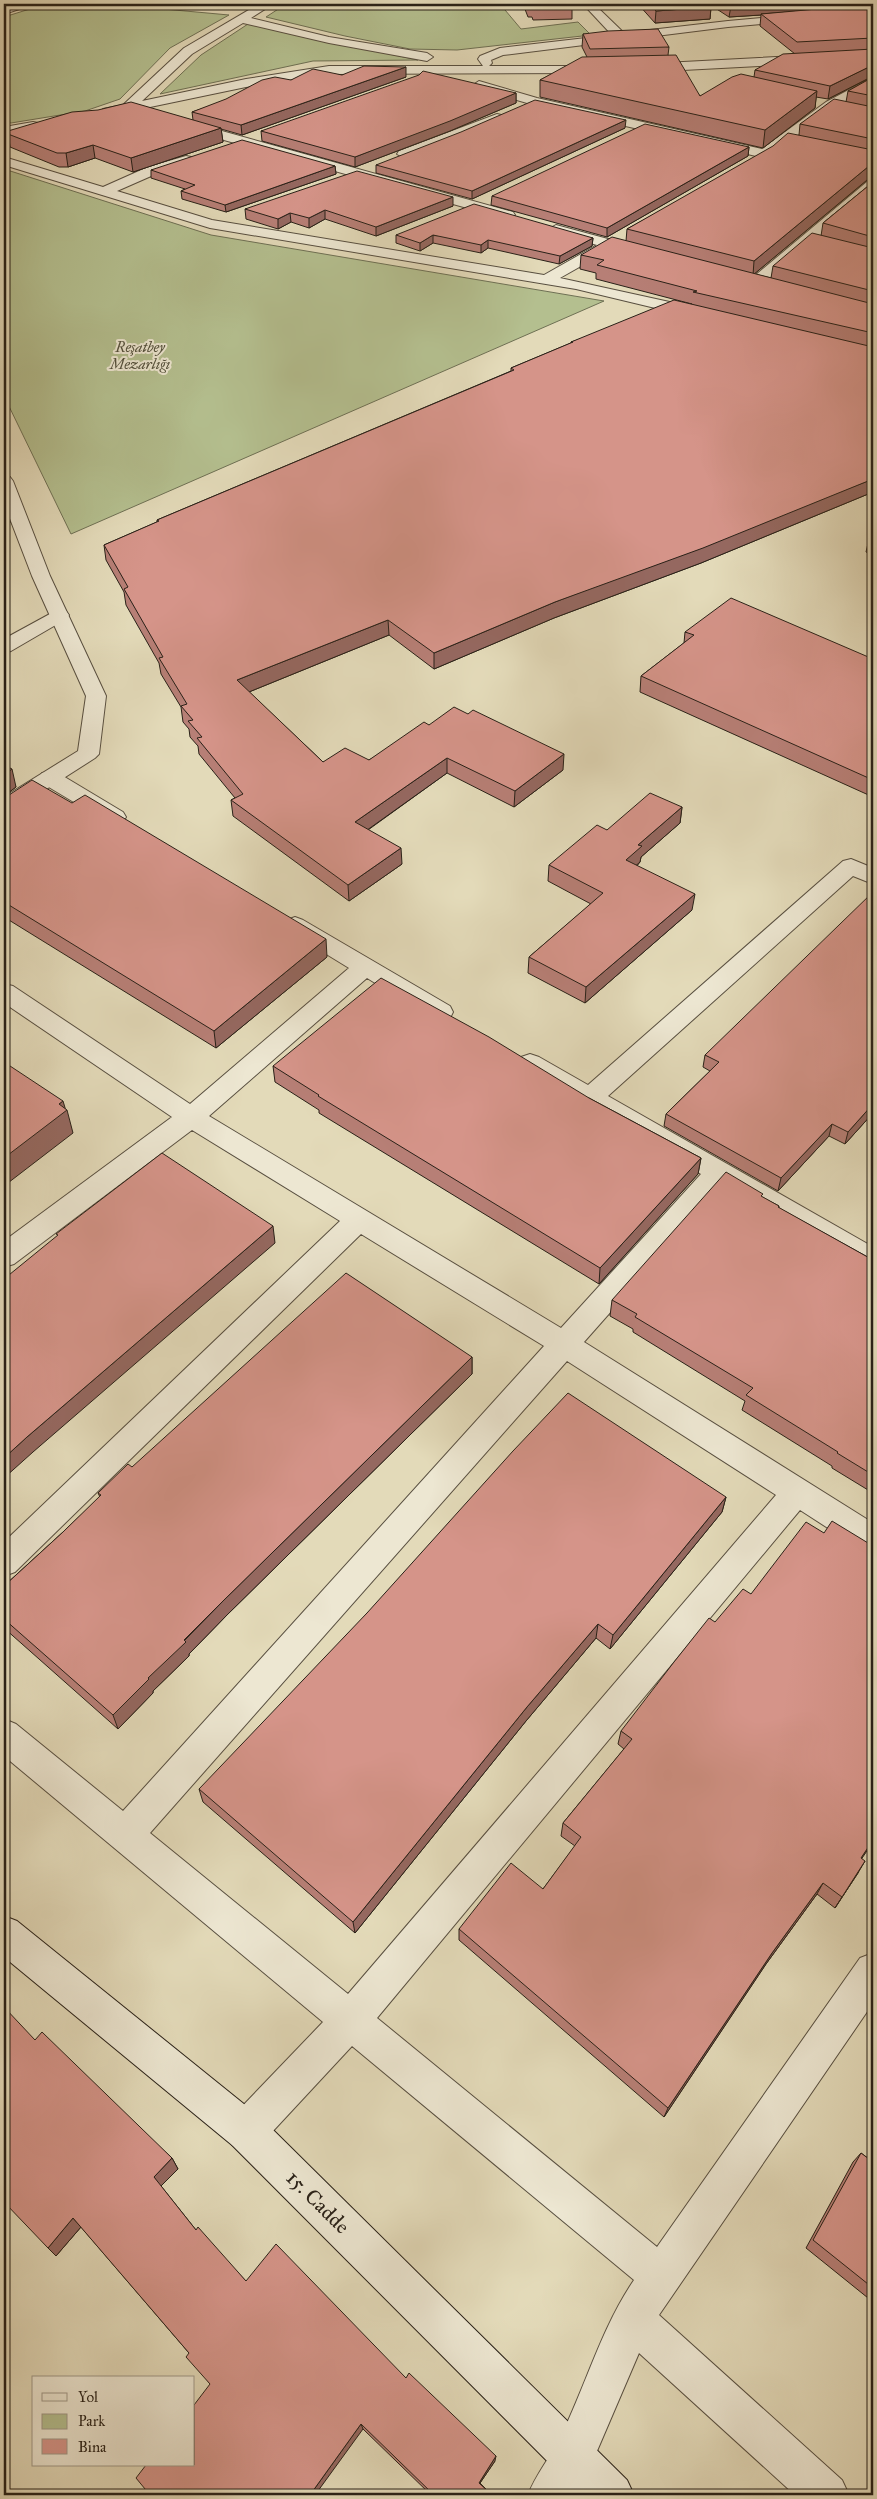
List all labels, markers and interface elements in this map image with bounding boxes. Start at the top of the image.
park label: Reşatbey Mezarlığı [108,338,171,373]
street label: 15. Cadde [281,2165,355,2239]
legend [32,2376,195,2466]
text: Yol [78,2388,99,2406]
text: Park [78,2412,105,2430]
text: Bina [78,2438,107,2456]

